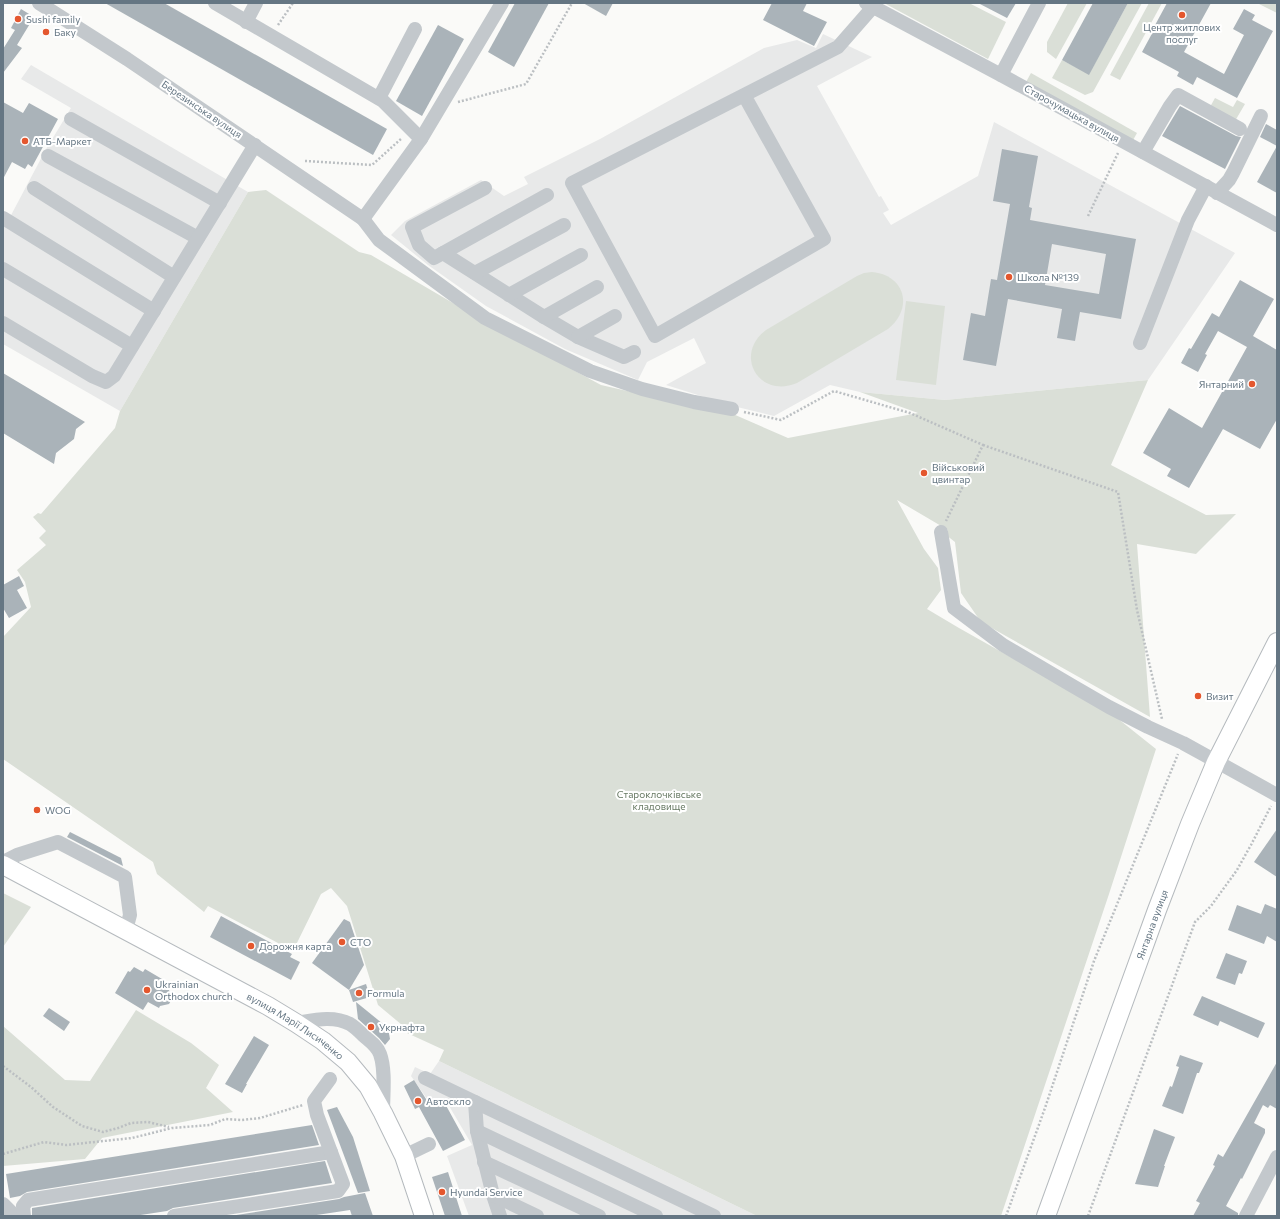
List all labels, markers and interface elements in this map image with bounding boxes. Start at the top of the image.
marker: Центр житлових послуг [1177,10,1187,20]
place label: Sushi family [26,13,80,25]
marker: Sushi family [13,14,23,24]
place label: Центр житлових послуг [1143,21,1221,45]
place label: Баку [54,26,76,38]
marker: Баку [41,27,51,37]
street label: Березинська вулиця [160,78,244,140]
street label: Старочумацька вулиця [1022,82,1122,144]
place label: АТБ-Маркет [33,135,92,147]
marker: АТБ-Маркет [20,136,30,146]
place label: Школа №139 [1017,271,1079,283]
marker: Школа №139 [1004,272,1014,282]
place label: Янтарний [1199,378,1244,390]
marker: Янтарний [1247,379,1257,389]
place label: Військовий цвинтар [932,461,985,485]
marker: Військовий цвинтар [919,468,929,478]
place label: Визит [1206,690,1234,702]
marker: Визит [1193,691,1203,701]
park label: Староклочківське кладовище [617,788,701,812]
place label: WOG [45,804,71,816]
marker: WOG [32,805,42,815]
street label: Янтарна вулиця [1134,888,1170,961]
place label: СТО [350,936,371,948]
marker: СТО [337,937,347,947]
place label: Дорожня карта [259,940,331,952]
marker: Дорожня карта [246,941,256,951]
place label: Ukrainian Orthodox church [155,978,233,1002]
marker: Ukrainian Orthodox church [142,985,152,995]
place label: Formula [367,987,405,999]
marker: Formula [354,988,364,998]
street label: вулиця Марії Лисиченко [245,990,346,1062]
place label: Укрнафта [379,1021,425,1033]
marker: Укрнафта [366,1022,376,1032]
place label: Автоскло [426,1095,471,1107]
marker: Автоскло [413,1096,423,1106]
place label: Hyundai Service [450,1186,523,1198]
marker: Hyundai Service [437,1187,447,1197]

